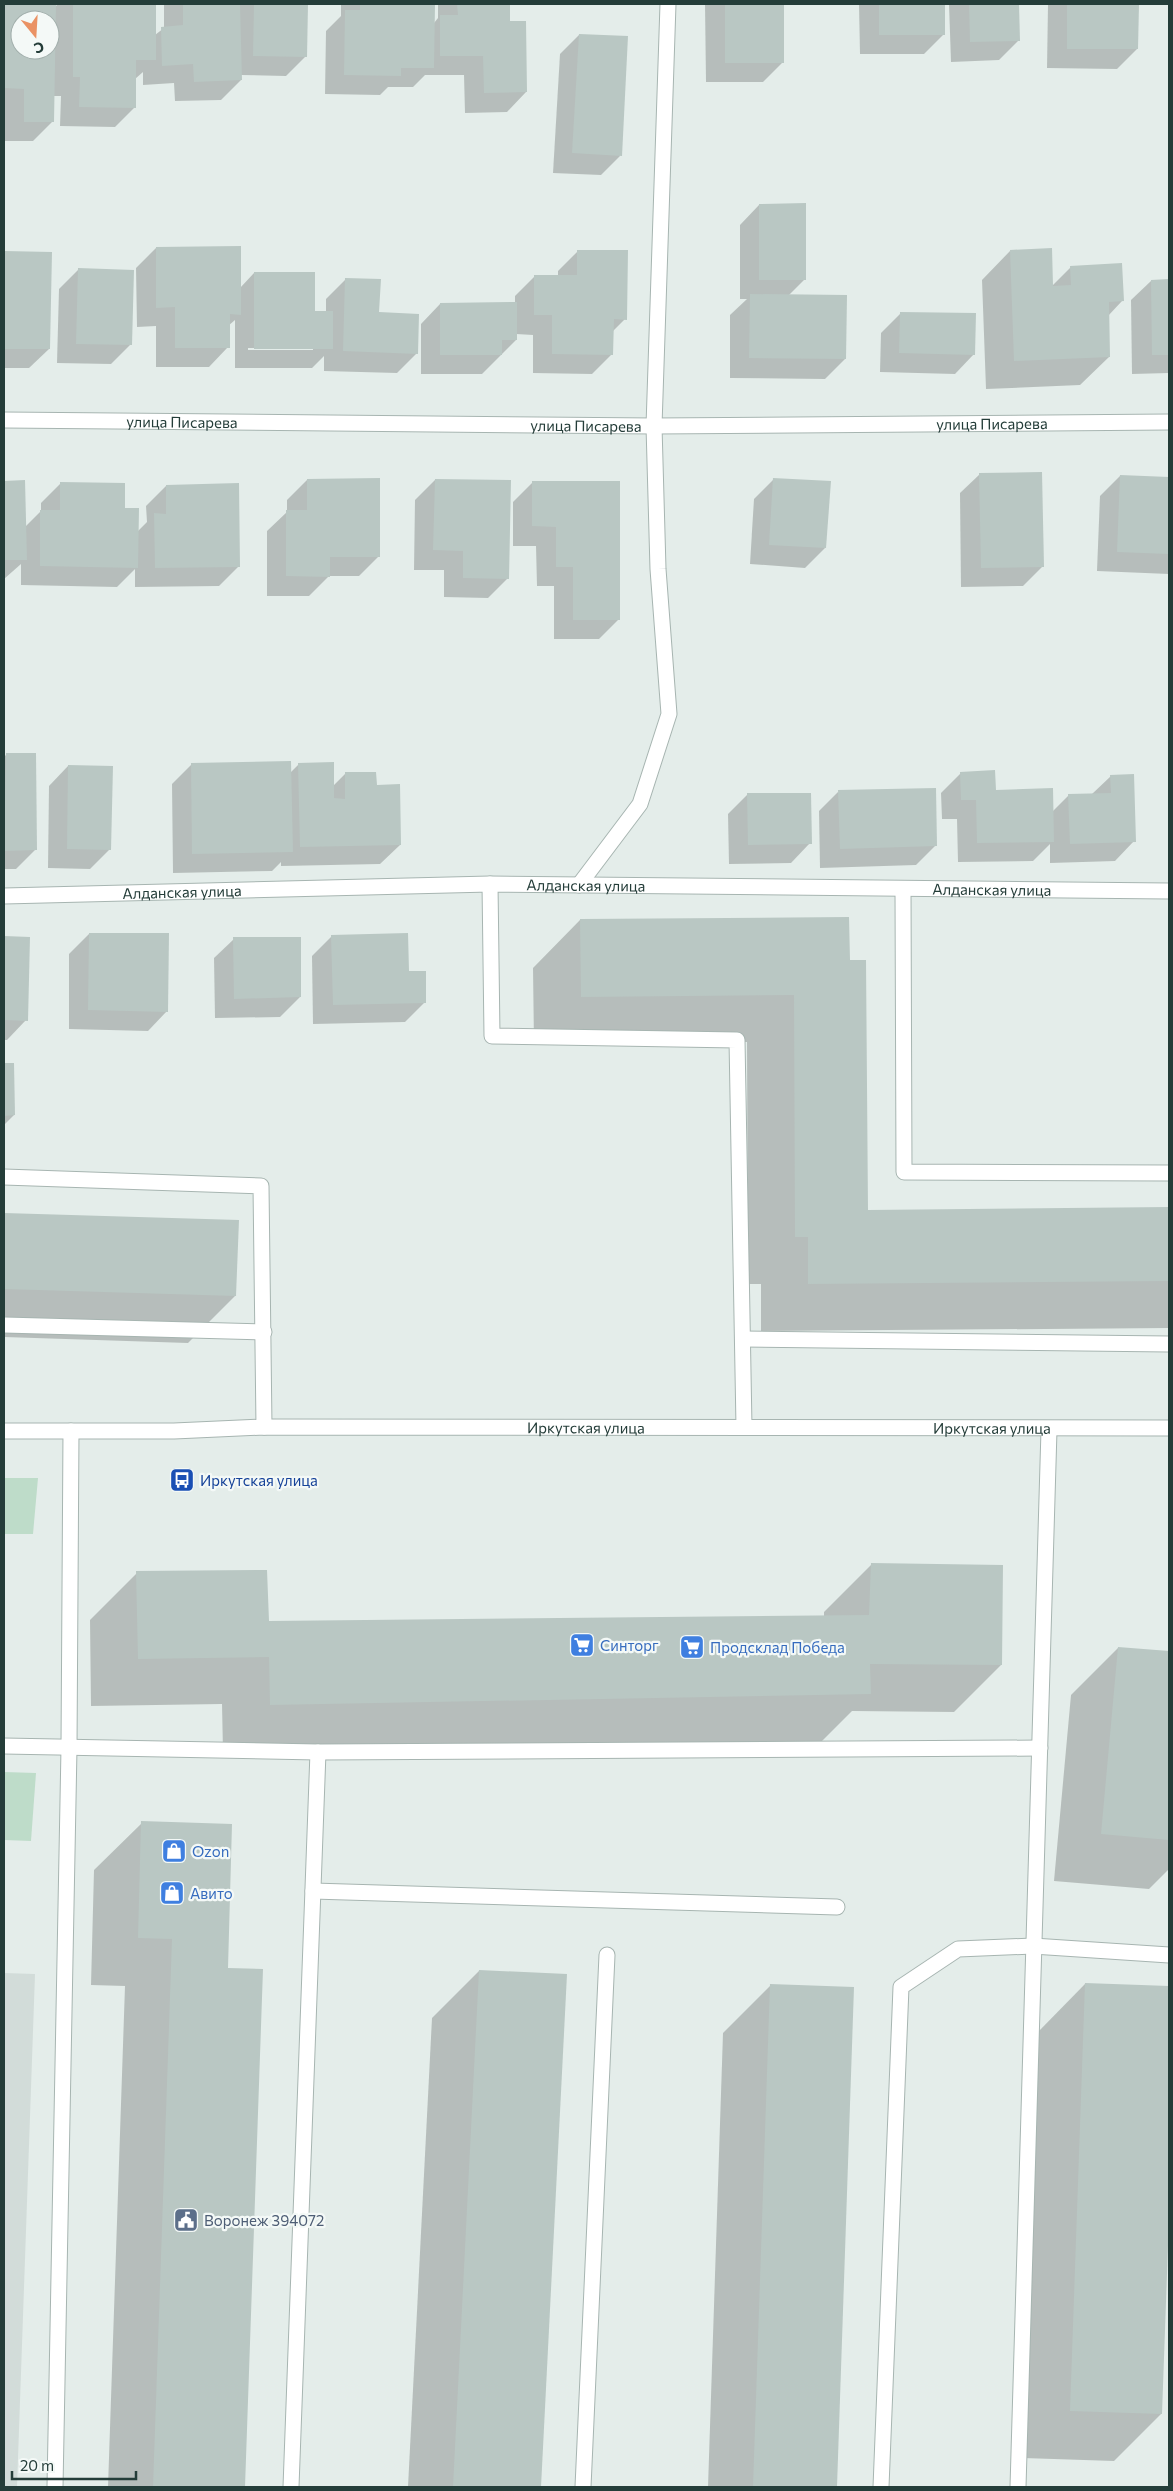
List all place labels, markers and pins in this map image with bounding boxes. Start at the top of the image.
bus stop icon: Иркутская улица [169,1467,195,1493]
place label: Иркутская улица [200,1471,318,1489]
supermarket icon: Синторг [569,1632,595,1658]
supermarket icon: Продсклад Победа [679,1634,705,1660]
place label: Синторг [600,1636,659,1654]
place label: Продсклад Победа [710,1638,845,1656]
shop icon: Ozon [161,1838,187,1864]
place label: Ozon [192,1842,229,1860]
shop icon: Авито [159,1880,185,1906]
place label: Авито [190,1884,233,1902]
public building icon: Воронеж 394072 [173,2207,199,2233]
place label: Воронеж 394072 [204,2211,324,2229]

